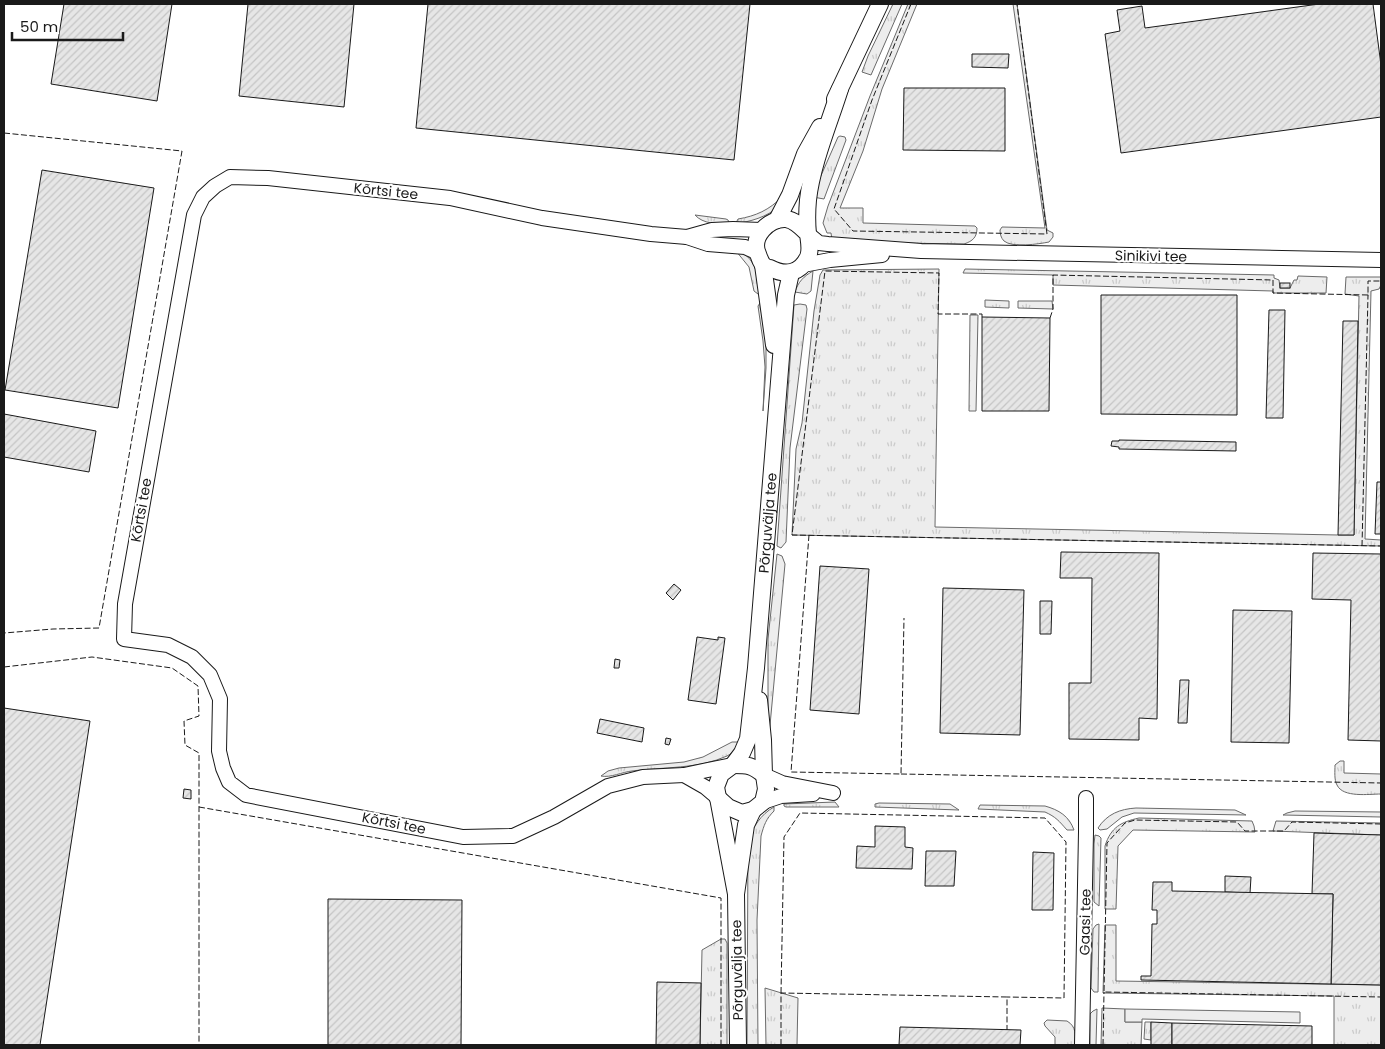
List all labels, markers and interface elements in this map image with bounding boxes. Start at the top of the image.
scale bar [12,10,124,42]
text: 50 m [20,16,58,37]
street label: Kõrtsi tee [353,178,419,204]
street label: Sinikivi tee [1115,245,1188,267]
street label: Põrguvälja tee [754,472,782,574]
street label: Kõrtsi tee [126,476,157,544]
street label: Kõrtsi tee [360,807,428,839]
street label: Gaasi tee [1074,888,1096,956]
street label: Põrguvälja tee [726,919,748,1020]

